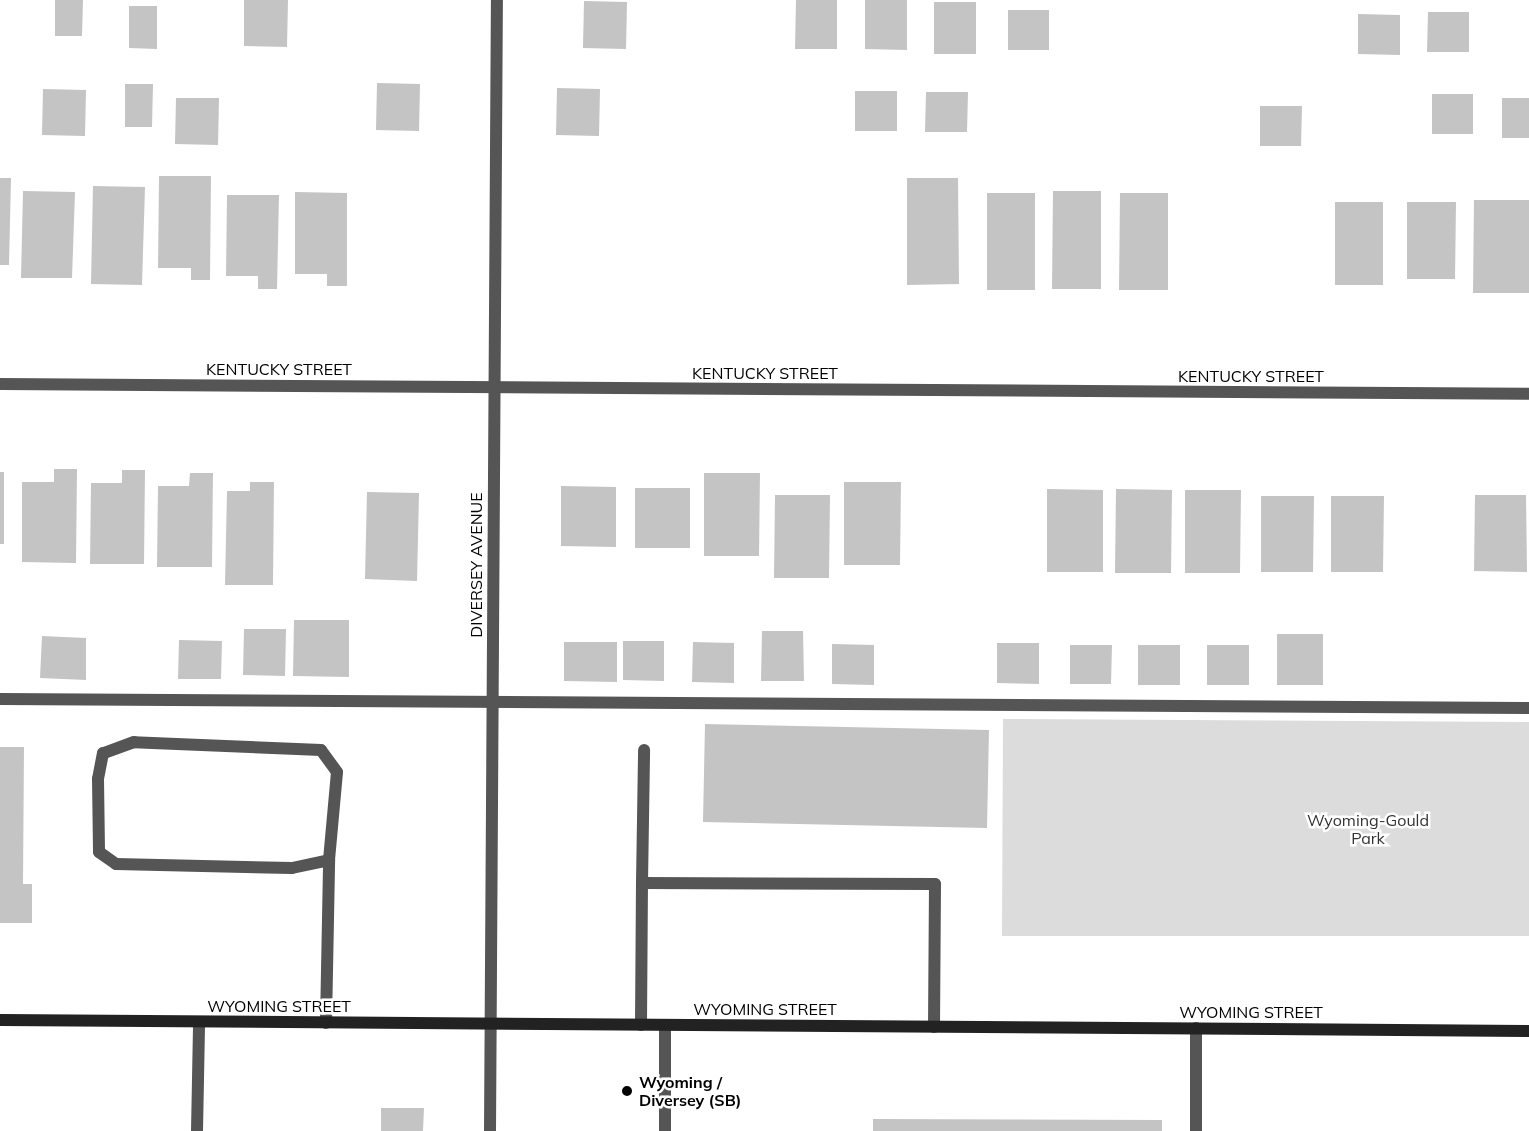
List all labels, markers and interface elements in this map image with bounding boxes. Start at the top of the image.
street label: KENTUCKY STREET [206,359,352,379]
street label: KENTUCKY STREET [692,363,838,383]
street label: KENTUCKY STREET [1178,366,1324,386]
street label: DIVERSEY AVENUE [466,492,486,638]
park label: Wyoming-Gould Park [1307,810,1429,848]
street label: WYOMING STREET [207,996,351,1016]
street label: WYOMING STREET [693,999,837,1019]
street label: WYOMING STREET [1179,1002,1323,1022]
place label: Wyoming / Diversey (SB) [639,1072,741,1110]
marker: Wyoming / Diversey (SB) [620,1084,634,1098]

